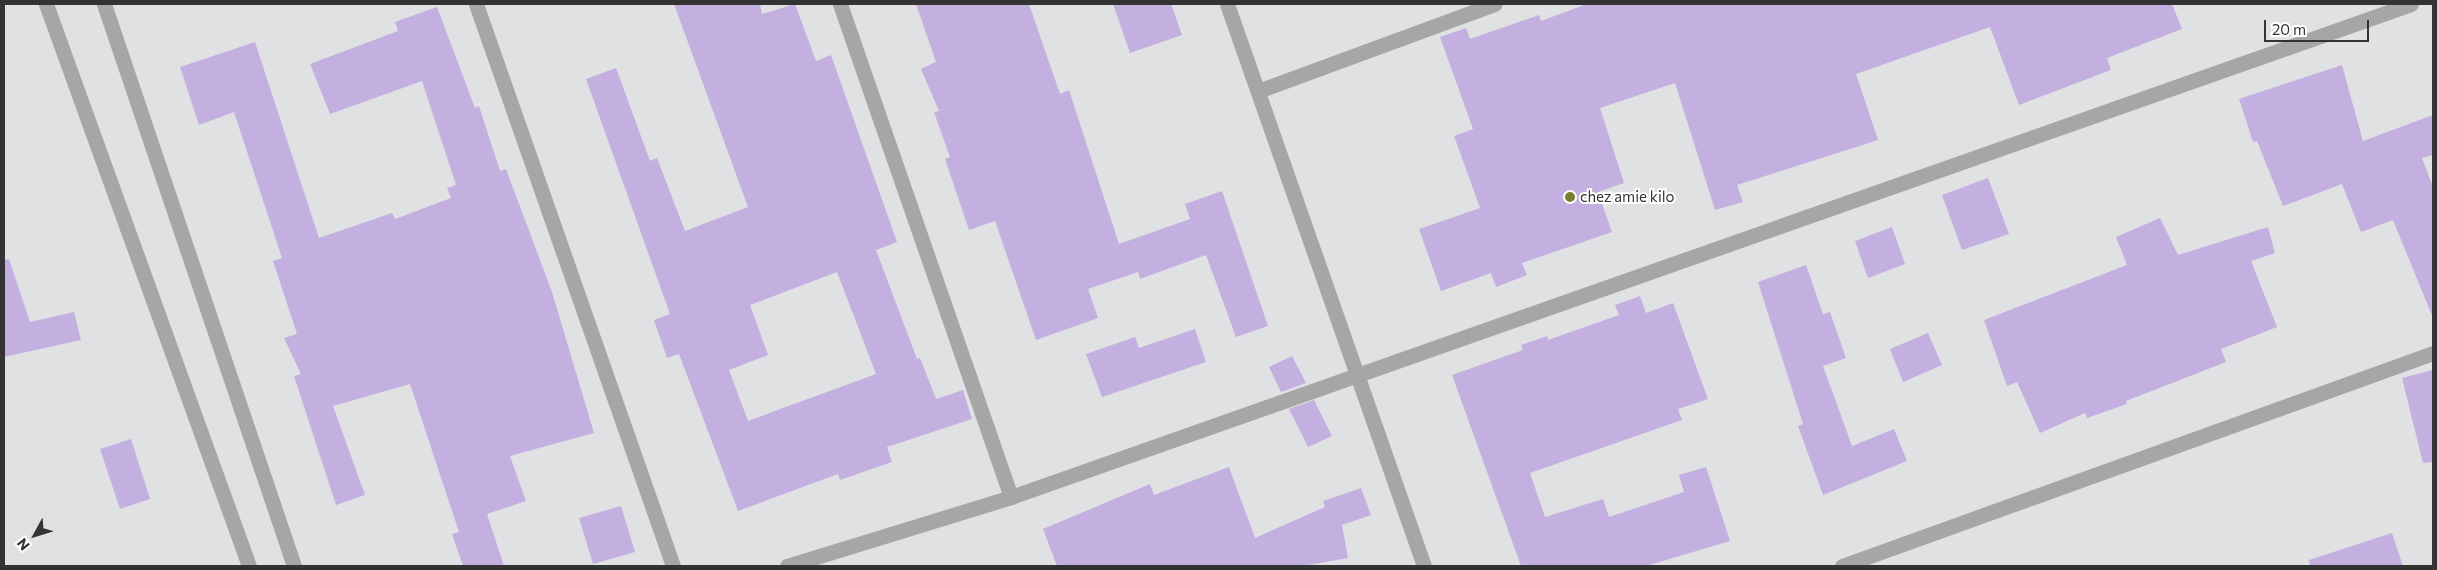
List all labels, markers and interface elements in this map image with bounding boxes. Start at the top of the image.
scale bar [2267,10,2372,42]
text: 20 m [2272,20,2306,38]
place label: chez amie kilo [1580,188,1675,206]
marker: chez amie kilo [1564,191,1576,203]
north arrow [10,510,60,560]
text: N [13,535,33,554]

